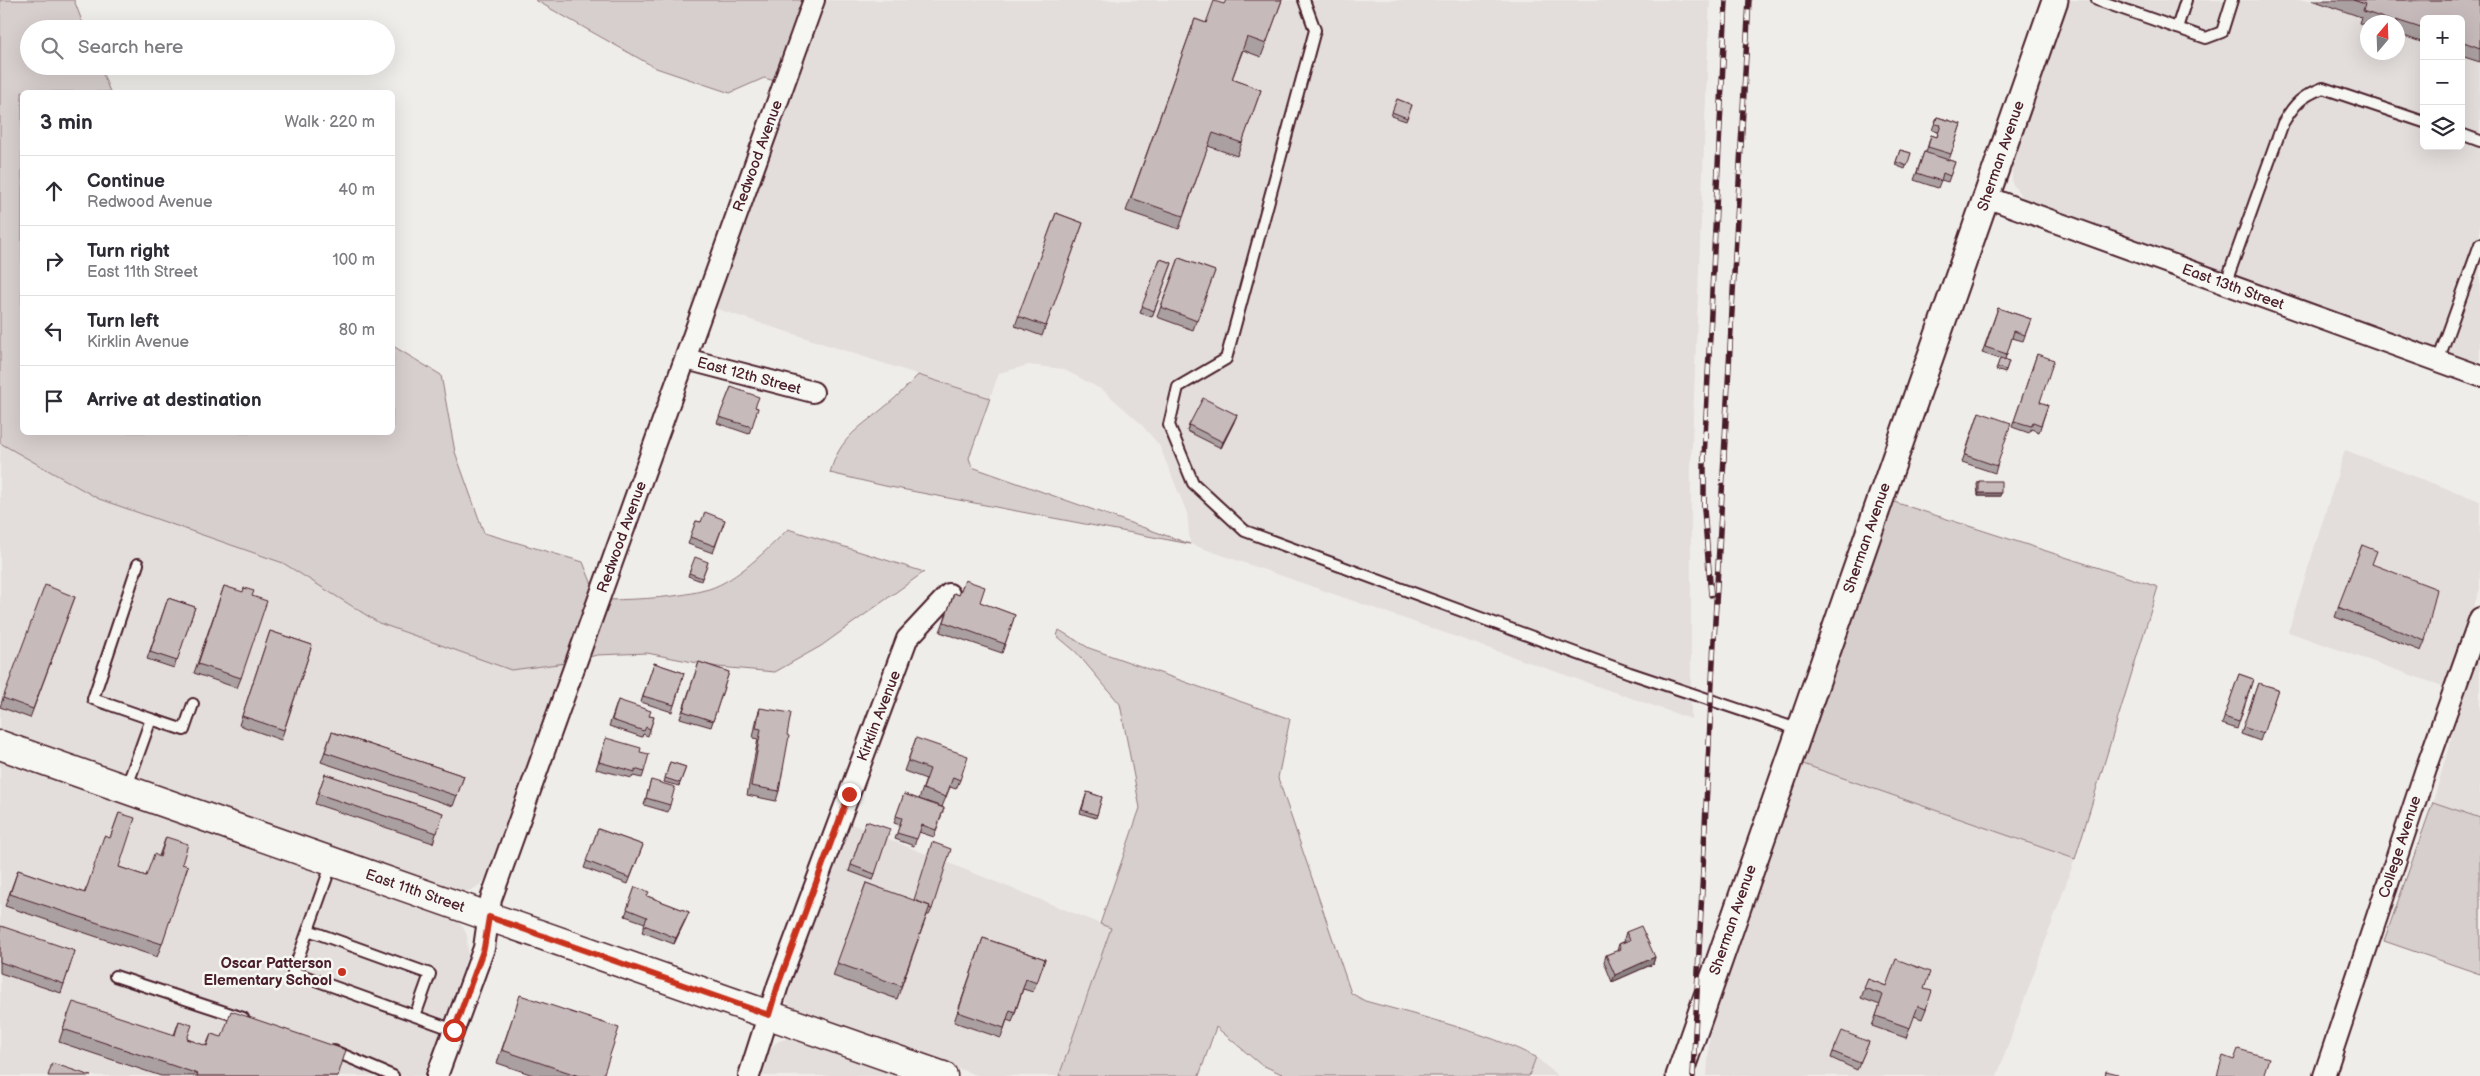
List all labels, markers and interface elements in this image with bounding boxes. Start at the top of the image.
north arrow [2360,15,2405,60]
map controls [2420,15,2465,150]
button: + [2420,15,2465,60]
search box [20,20,395,75]
icon: search [38,34,66,62]
text: Search here [78,36,183,59]
button: − [2420,60,2465,105]
street label: Redwood Avenue [729,97,787,214]
street label: Sherman Avenue [1973,98,2029,214]
button: layers [2420,105,2465,150]
text: 3 min [40,110,93,135]
text: Walk · 220 m [285,113,375,132]
text: Continue [87,170,165,193]
icon: ahead [40,177,68,205]
text: 40 m [338,181,375,200]
text: Redwood Avenue [87,193,212,212]
text: Turn right [87,240,170,263]
icon: right [40,247,68,275]
text: 100 m [332,251,375,270]
street label: East 13th Street [2179,260,2287,314]
text: East 11th Street [87,263,198,282]
text: Turn left [87,310,159,333]
icon: left [40,317,68,345]
text: 80 m [339,321,375,340]
text: Kirklin Avenue [87,333,189,352]
street label: East 12th Street [695,353,803,399]
icon: arrive [40,387,68,415]
text: Arrive at destination [87,389,262,412]
street label: Redwood Avenue [593,478,651,595]
street label: Sherman Avenue [1839,480,1895,596]
street label: Kirklin Avenue [853,668,905,764]
route end [838,783,861,806]
street label: College Avenue [2374,793,2426,901]
street label: Sherman Avenue [1705,862,1761,978]
street label: East 11th Street [363,865,468,917]
place label: Oscar Patterson Elementary School [204,954,332,990]
marker: Oscar Patterson Elementary School [336,966,348,978]
route start [443,1019,466,1042]

